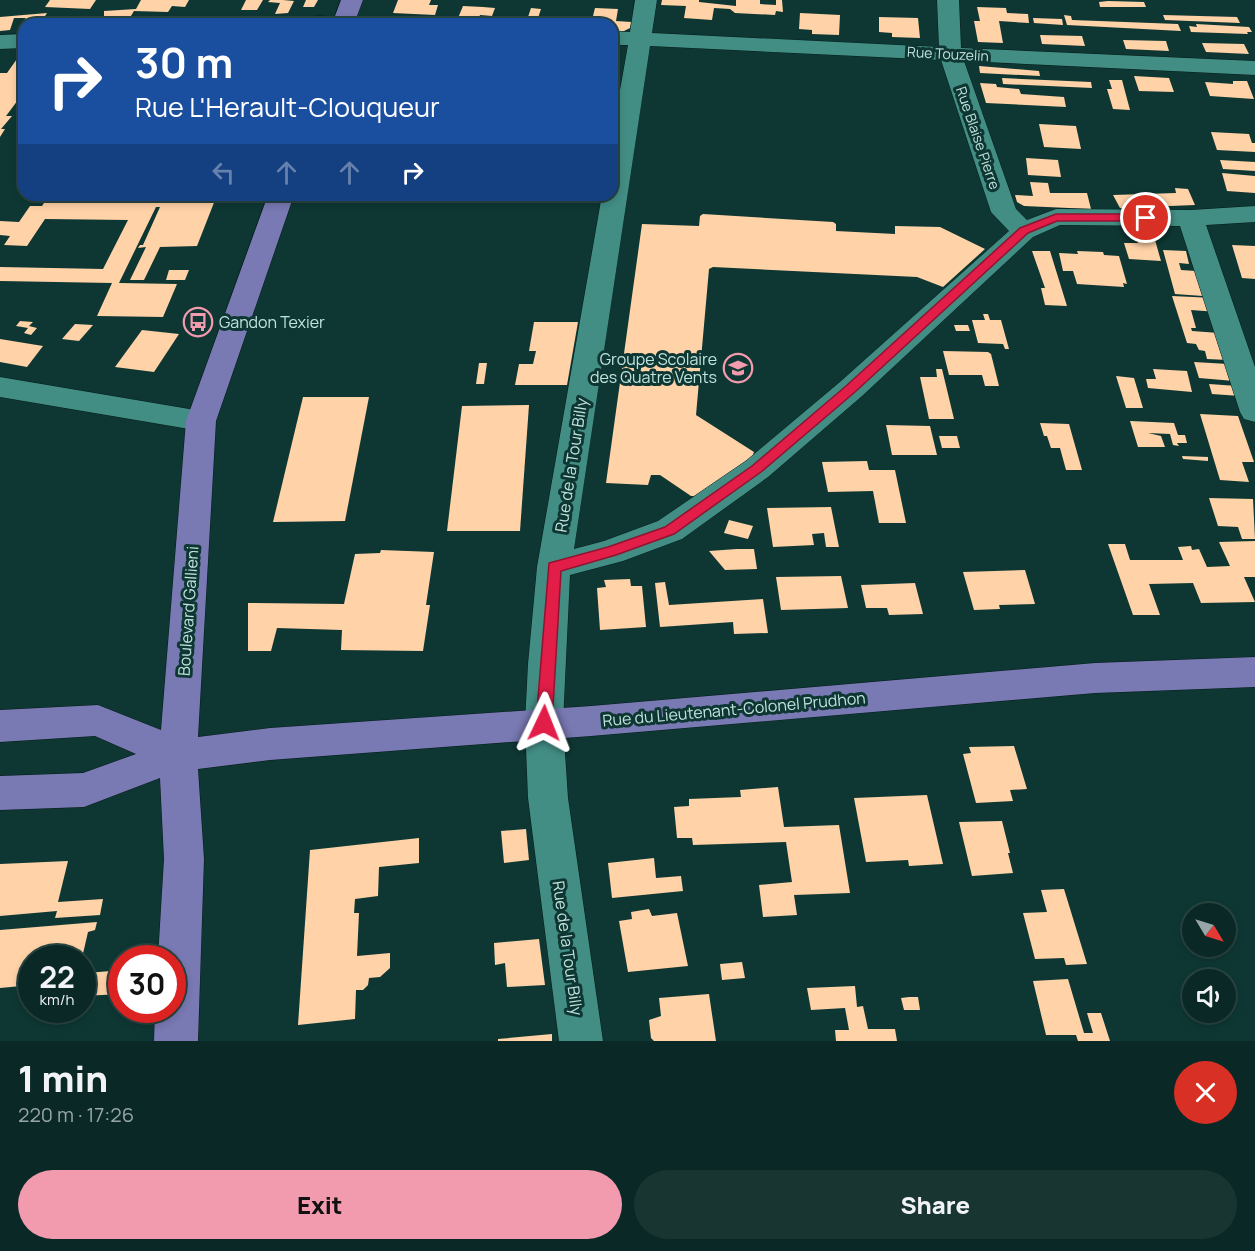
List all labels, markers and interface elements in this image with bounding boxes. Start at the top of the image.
text: 30 m [135,33,233,91]
icon: right [36,42,114,120]
street label: Rue Touzelin [907,42,989,65]
street label: Rue Blaise Pierre [952,84,1005,192]
text: Rue L'Herault-Clouqueur [135,88,440,125]
icon: left [207,156,240,189]
icon: ahead [270,156,303,189]
icon: ahead [333,156,366,189]
icon: right [396,156,429,189]
pin [1120,192,1171,243]
icon: arrive [1129,201,1162,234]
bus stop icon: Gandon Texier [182,306,214,338]
place label: Gandon Texier [219,311,325,333]
place label: Groupe Scolaire des Quatre Vents [590,348,717,388]
school or university icon: Groupe Scolaire des Quatre Vents [722,352,754,384]
street label: Rue de la Tour Billy [550,396,593,534]
street label: Boulevard Gallieni [172,545,204,677]
street label: Rue du Lieutenant-Colonel Prudhon [602,687,866,731]
position arrow [512,691,576,755]
street label: Rue de la Tour Billy [548,879,588,1017]
north arrow [1182,903,1236,957]
map controls [1182,903,1236,1023]
speed limit sign: 30 [108,945,186,1023]
text: 22 [39,956,75,997]
button: sound [1182,969,1236,1023]
text: km/h [40,989,74,1010]
text: 1 min [18,1054,108,1103]
button: close [1174,1061,1237,1124]
text: 220 m · 17:26 [18,1101,134,1128]
button: Exit [18,1170,622,1239]
button: Share [634,1170,1237,1239]

